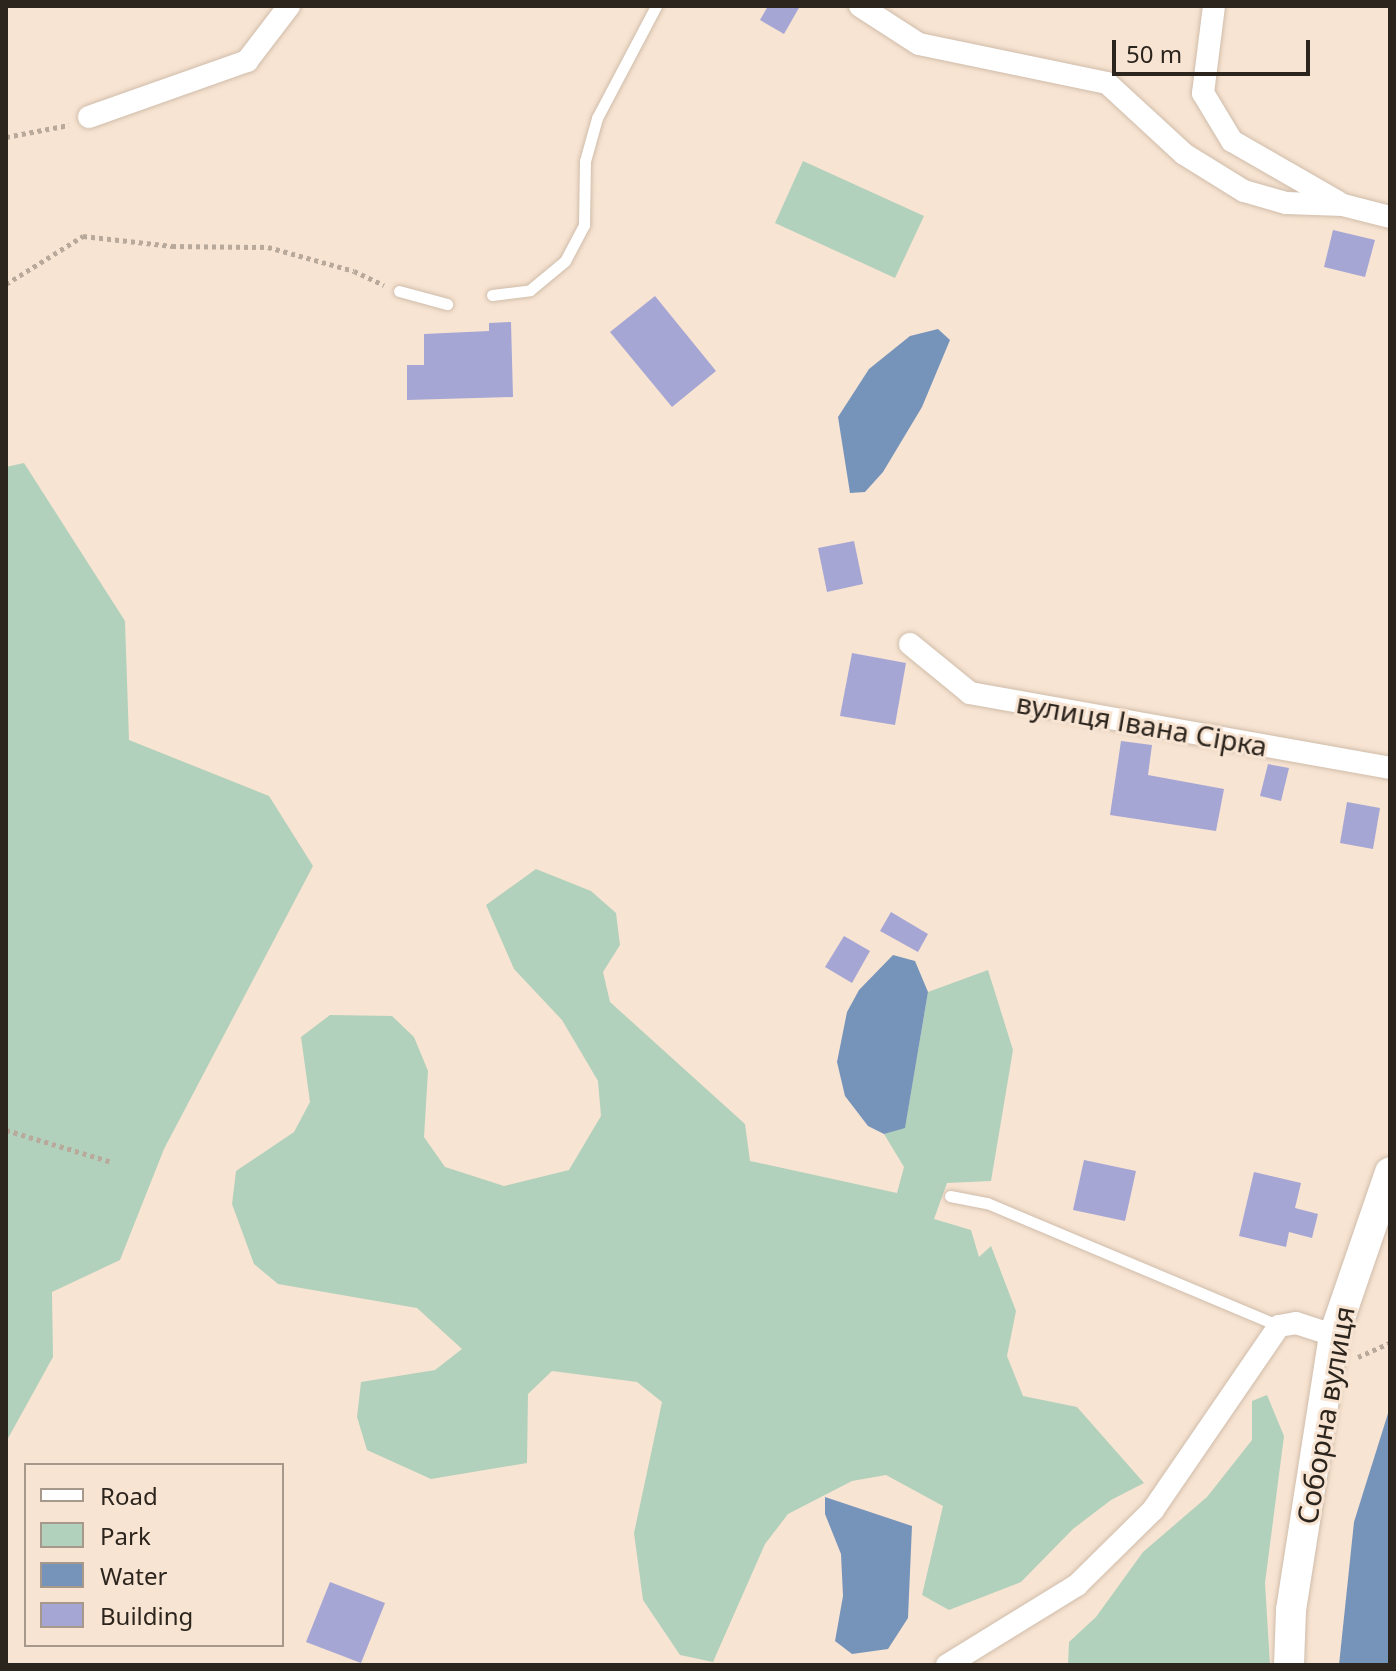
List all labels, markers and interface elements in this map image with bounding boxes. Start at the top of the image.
scale bar [1116,24,1314,74]
text: 50 m [1126,37,1182,70]
street label: вулиця Івана Сірка [1014,685,1270,763]
street label: Соборна вулиця [1289,1304,1361,1526]
legend [24,1463,284,1647]
text: Road [100,1479,158,1512]
text: Park [100,1519,151,1552]
text: Water [100,1559,167,1592]
text: Building [100,1599,193,1632]

